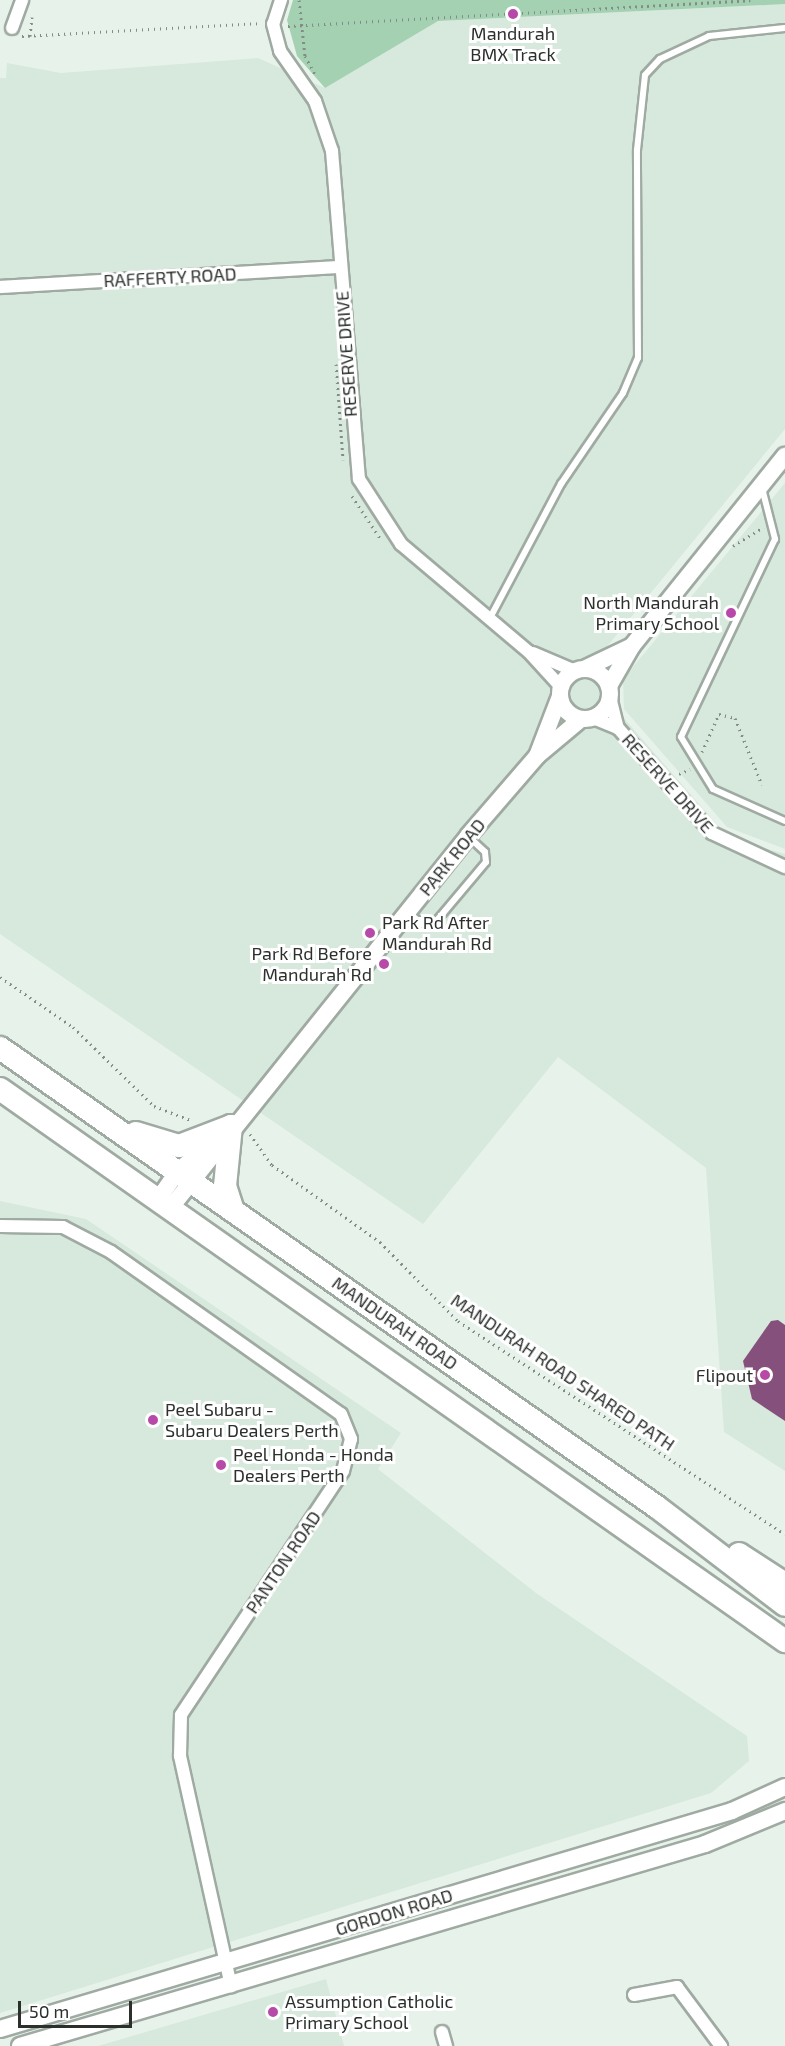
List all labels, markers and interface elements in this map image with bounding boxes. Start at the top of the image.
marker: Mandurah BMX Track [506,7,520,21]
place label: Mandurah BMX Track [470,23,556,66]
street label: RAFFERTY ROAD [103,263,237,291]
street label: RESERVE DRIVE [331,290,361,418]
place label: North Mandurah Primary School [583,592,719,634]
marker: North Mandurah Primary School [724,606,738,620]
street label: RESERVE DRIVE [618,729,718,837]
street label: PARK ROAD [414,814,490,900]
place label: Park Rd After Mandurah Rd [382,912,492,954]
marker: Park Rd After Mandurah Rd [363,926,377,940]
place label: Park Rd Before Mandurah Rd [251,943,372,986]
marker: Park Rd Before Mandurah Rd [377,957,391,971]
street label: MANDURAH ROAD [328,1272,462,1374]
street label: MANDURAH ROAD SHARED PATH [447,1289,679,1455]
place label: Flipout [696,1364,753,1386]
marker: Flipout [758,1368,772,1382]
place label: Peel Subaru - Subaru Dealers Perth [165,1399,339,1442]
marker: Peel Subaru - Subaru Dealers Perth [146,1413,160,1427]
place label: Peel Honda - Honda Dealers Perth [233,1444,394,1486]
marker: Peel Honda - Honda Dealers Perth [214,1458,228,1472]
street label: PANTON ROAD [241,1507,325,1617]
street label: GORDON ROAD [333,1884,455,1940]
scale bar [21,1989,135,2027]
place label: Assumption Catholic Primary School [285,1991,453,2034]
text: 50 m [29,2000,69,2022]
marker: Assumption Catholic Primary School [266,2005,280,2019]

